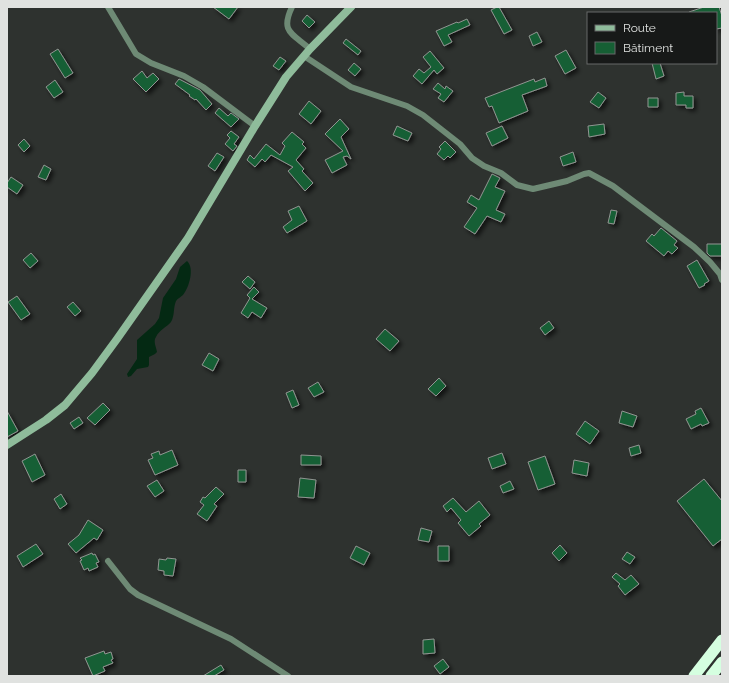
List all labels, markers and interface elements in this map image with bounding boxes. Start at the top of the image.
legend [587,12,717,64]
text: Route [623,21,656,35]
text: Bâtiment [623,41,673,55]

